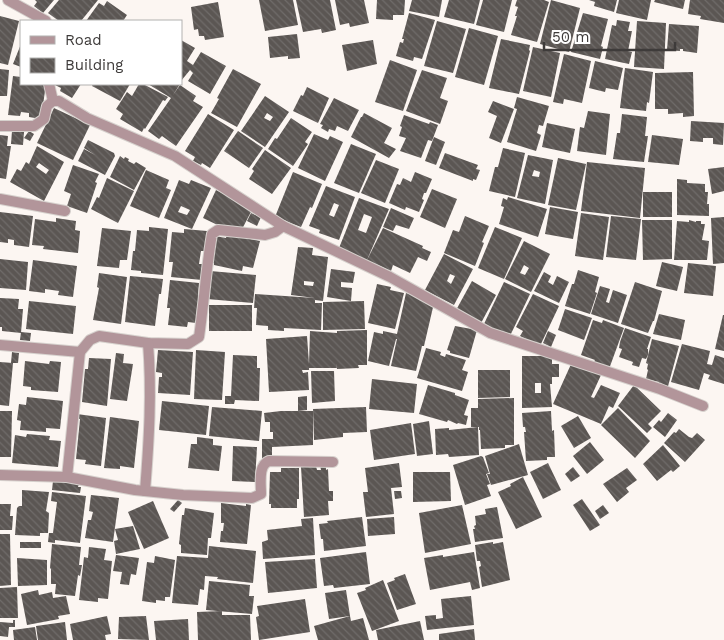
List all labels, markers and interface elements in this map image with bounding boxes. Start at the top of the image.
legend [20,20,182,85]
scale bar [544,20,675,52]
text: 50 m [552,28,589,46]
text: Road [65,31,102,49]
text: Building [65,56,123,74]

